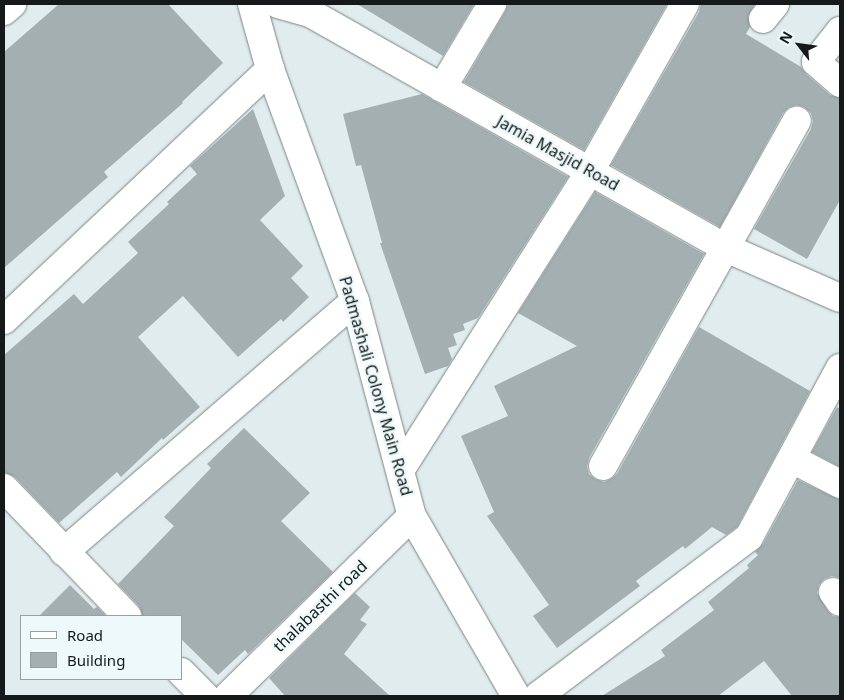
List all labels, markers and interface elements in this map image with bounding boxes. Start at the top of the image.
north arrow [774,20,824,70]
text: N [774,28,797,47]
street label: Jamia Masjid Road [493,111,623,195]
street label: Padmashali Colony Main Road [335,274,417,498]
street label: thalabasthi road [269,556,371,656]
legend [20,615,182,680]
text: Road [67,625,103,645]
text: Building [67,650,125,670]

